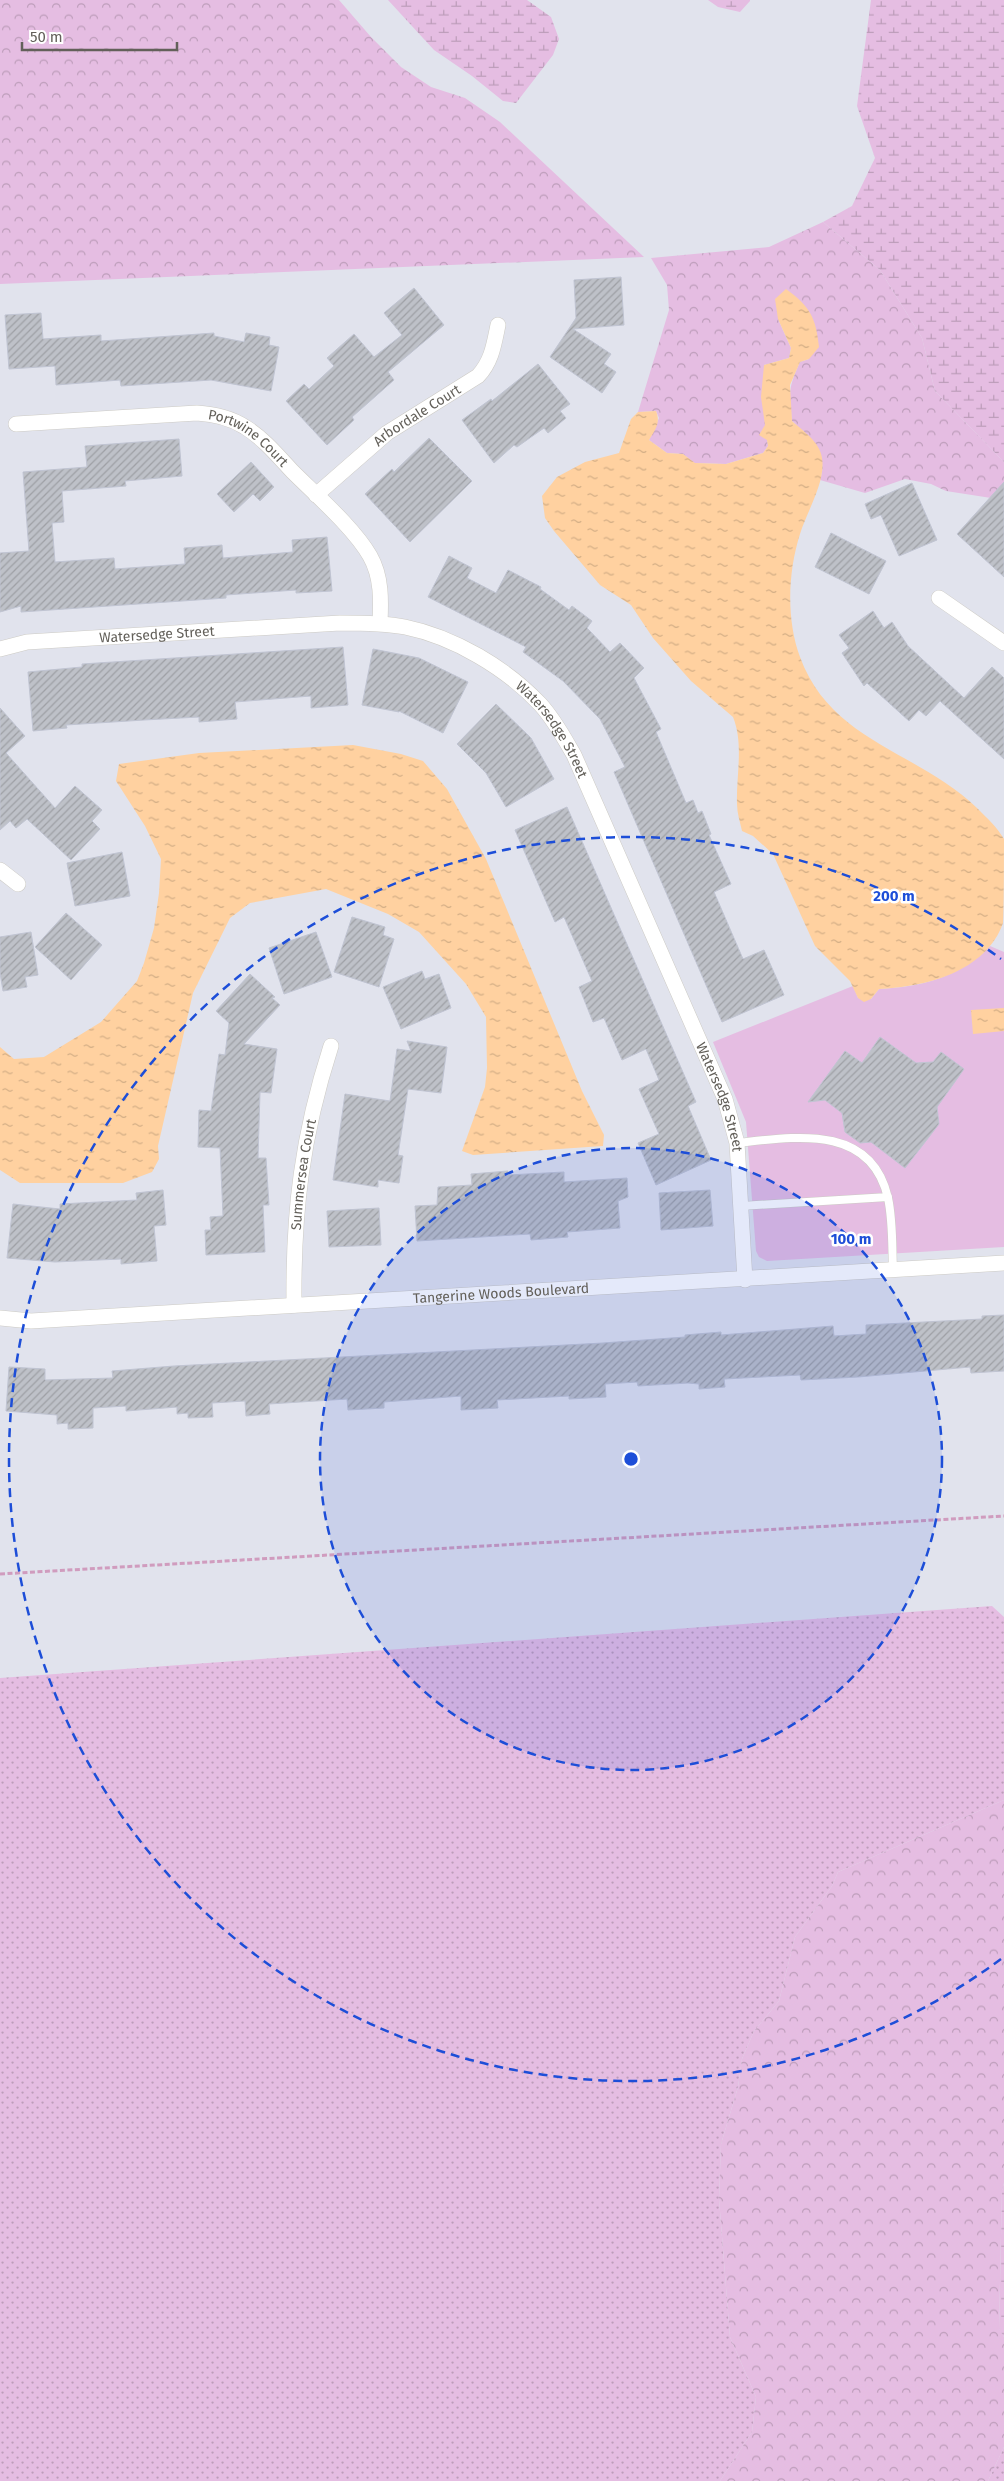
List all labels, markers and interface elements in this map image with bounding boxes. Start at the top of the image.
scale bar [22,20,178,52]
text: 50 m [30,28,63,46]
street label: Arbordale Court [370,381,465,450]
street label: Portwine Court [207,406,292,471]
street label: Watersedge Street [99,623,216,647]
street label: Watersedge Street [512,677,591,781]
text: 200 m [873,887,915,905]
street label: Watersedge Street [692,1040,746,1153]
street label: Summersea Court [288,1116,320,1231]
text: 100 m [831,1230,871,1248]
street label: Tangerine Woods Boulevard [412,1280,590,1307]
centre of rings [622,1450,640,1468]

